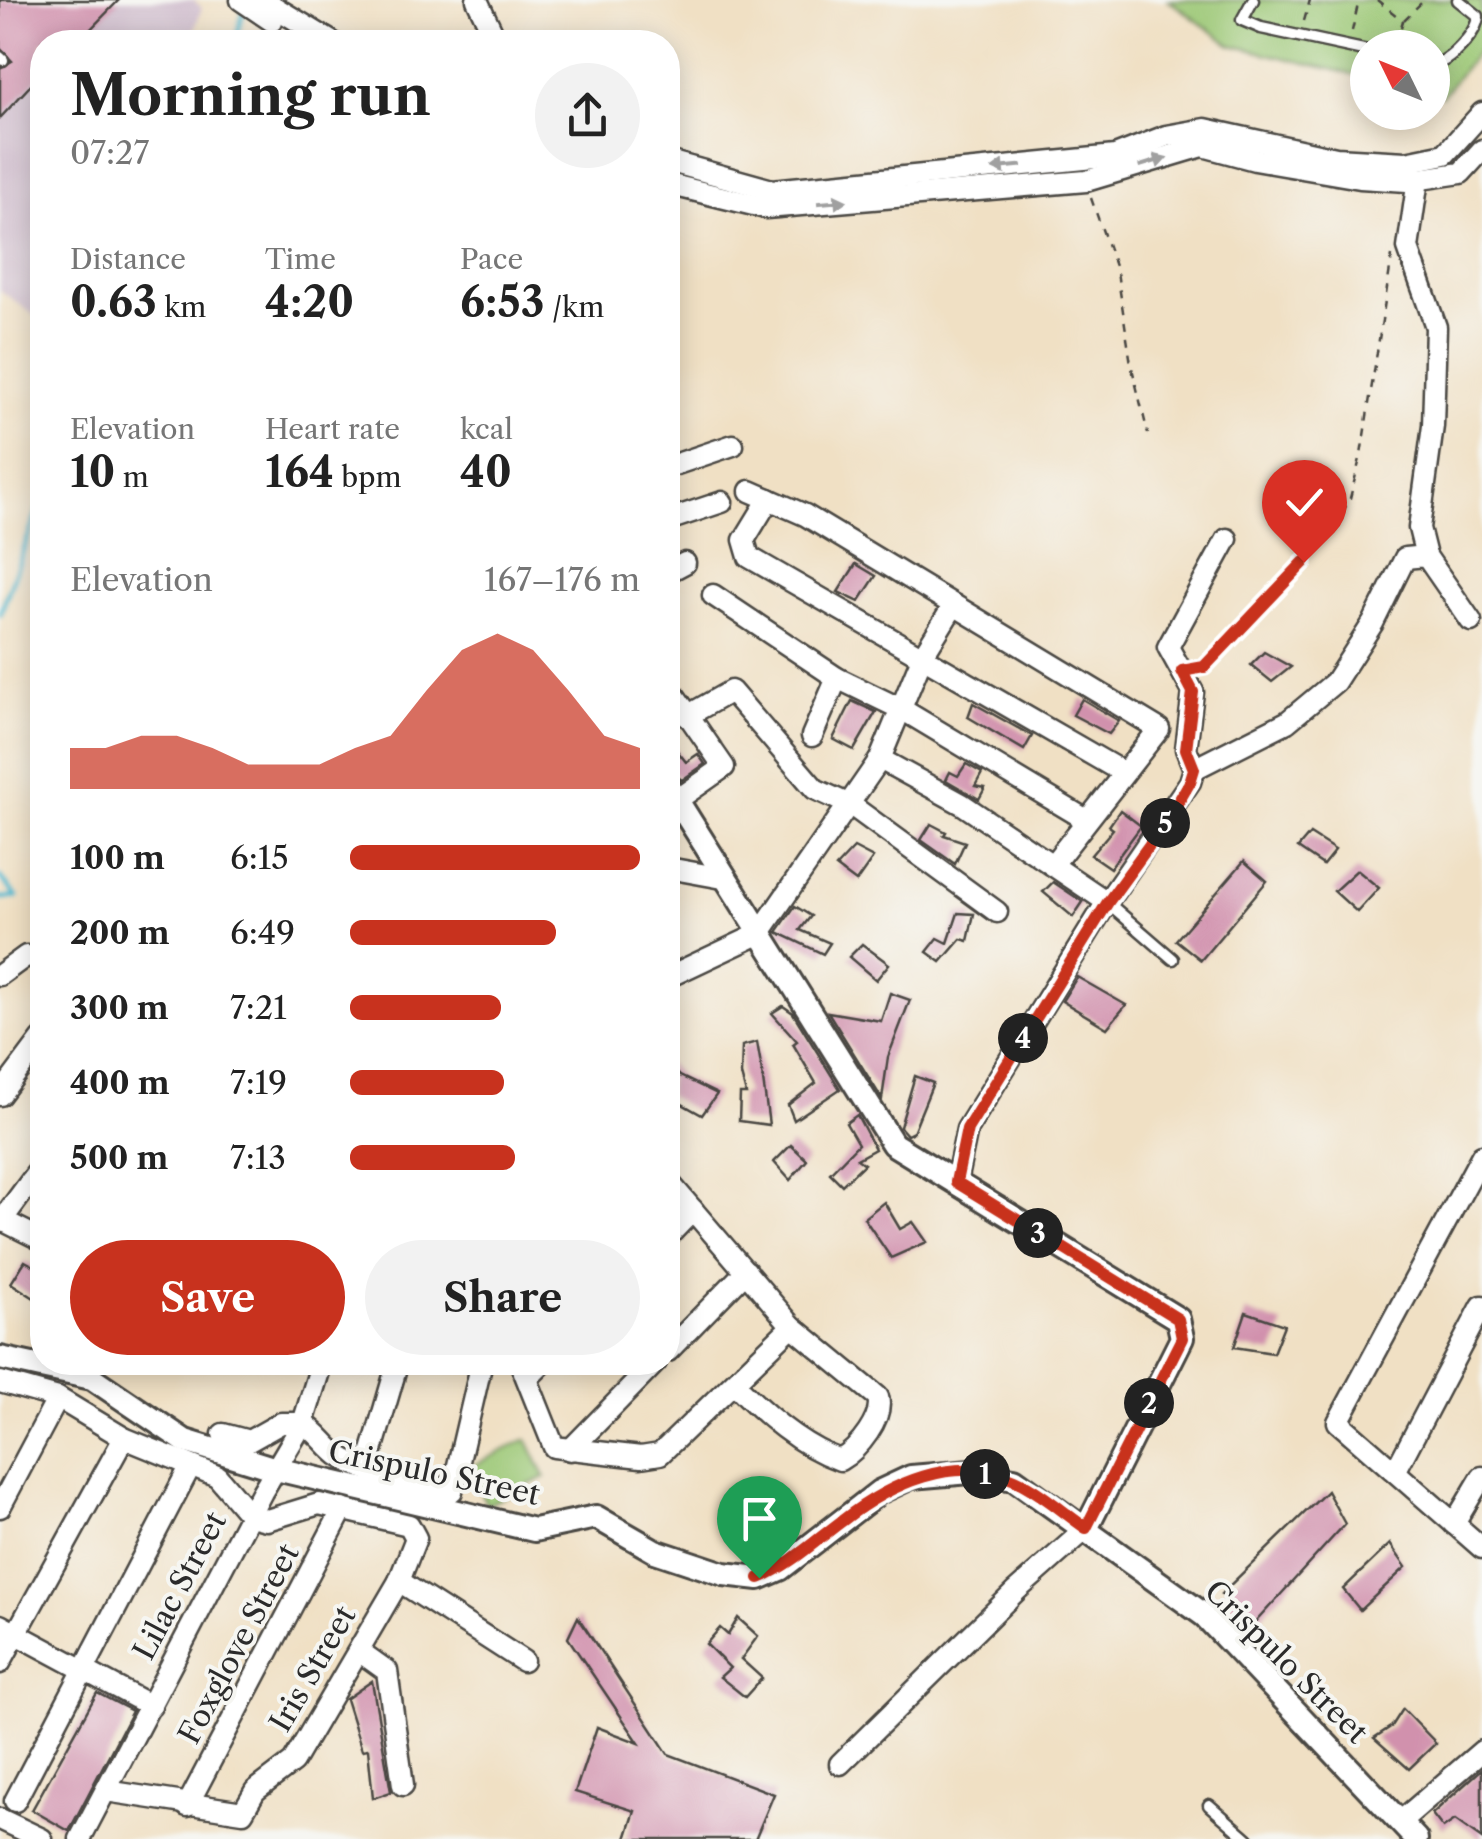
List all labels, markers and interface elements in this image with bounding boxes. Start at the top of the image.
north arrow [1350,30,1450,130]
map controls [1350,30,1450,130]
text: Morning run [70,62,431,129]
button: share [535,63,640,168]
text: 07:27 [70,133,149,172]
one-way arrow [1138,154,1169,169]
one-way arrow [991,159,1023,175]
one-way arrow [816,194,848,210]
text: Distance [70,242,186,276]
text: Time [265,242,336,276]
text: Pace [460,242,523,276]
text: 0.63 [70,276,157,328]
text: 4:20 [265,276,354,328]
text: 6:53 [460,276,544,328]
text: km [157,290,206,324]
text: /km [544,290,604,324]
text: Elevation [70,412,195,446]
text: Heart rate [265,412,400,446]
text: kcal [460,412,513,446]
text: 10 [70,446,115,498]
text: 164 [265,446,334,498]
text: 40 [460,446,512,498]
text: m [115,460,149,494]
text: bpm [334,460,402,494]
pin [1262,460,1347,563]
icon: check [1277,475,1332,530]
text: Elevation [70,560,213,599]
text: 167–176 m [484,560,640,599]
pin: 5 [1140,798,1190,848]
text: 5 [1157,806,1173,840]
text: 100 m [70,838,165,877]
text: 6:15 [230,838,289,877]
text: 200 m [70,913,170,952]
text: 6:49 [230,913,295,952]
text: 300 m [70,988,169,1027]
text: 7:21 [230,988,287,1027]
pin: 4 [998,1013,1048,1063]
text: 4 [1015,1021,1031,1055]
text: 400 m [70,1063,170,1102]
text: 7:19 [230,1063,287,1102]
text: 500 m [70,1138,168,1177]
text: 7:13 [230,1138,286,1177]
pin: 3 [1013,1208,1063,1258]
text: 3 [1030,1216,1046,1250]
button: Save [70,1240,345,1355]
button: Share [365,1240,640,1355]
pin: 2 [1124,1378,1174,1428]
text: 2 [1141,1386,1157,1420]
street label: Crispulo Street [325,1432,544,1513]
pin: 1 [960,1449,1010,1499]
text: 1 [979,1457,991,1491]
pin [717,1476,802,1579]
icon: arrive [732,1491,787,1546]
street label: Lilac Street [125,1505,234,1666]
street label: Foxglove Street [170,1537,307,1750]
street label: Crispulo Street [1197,1572,1376,1751]
street label: Iris Street [262,1599,364,1738]

